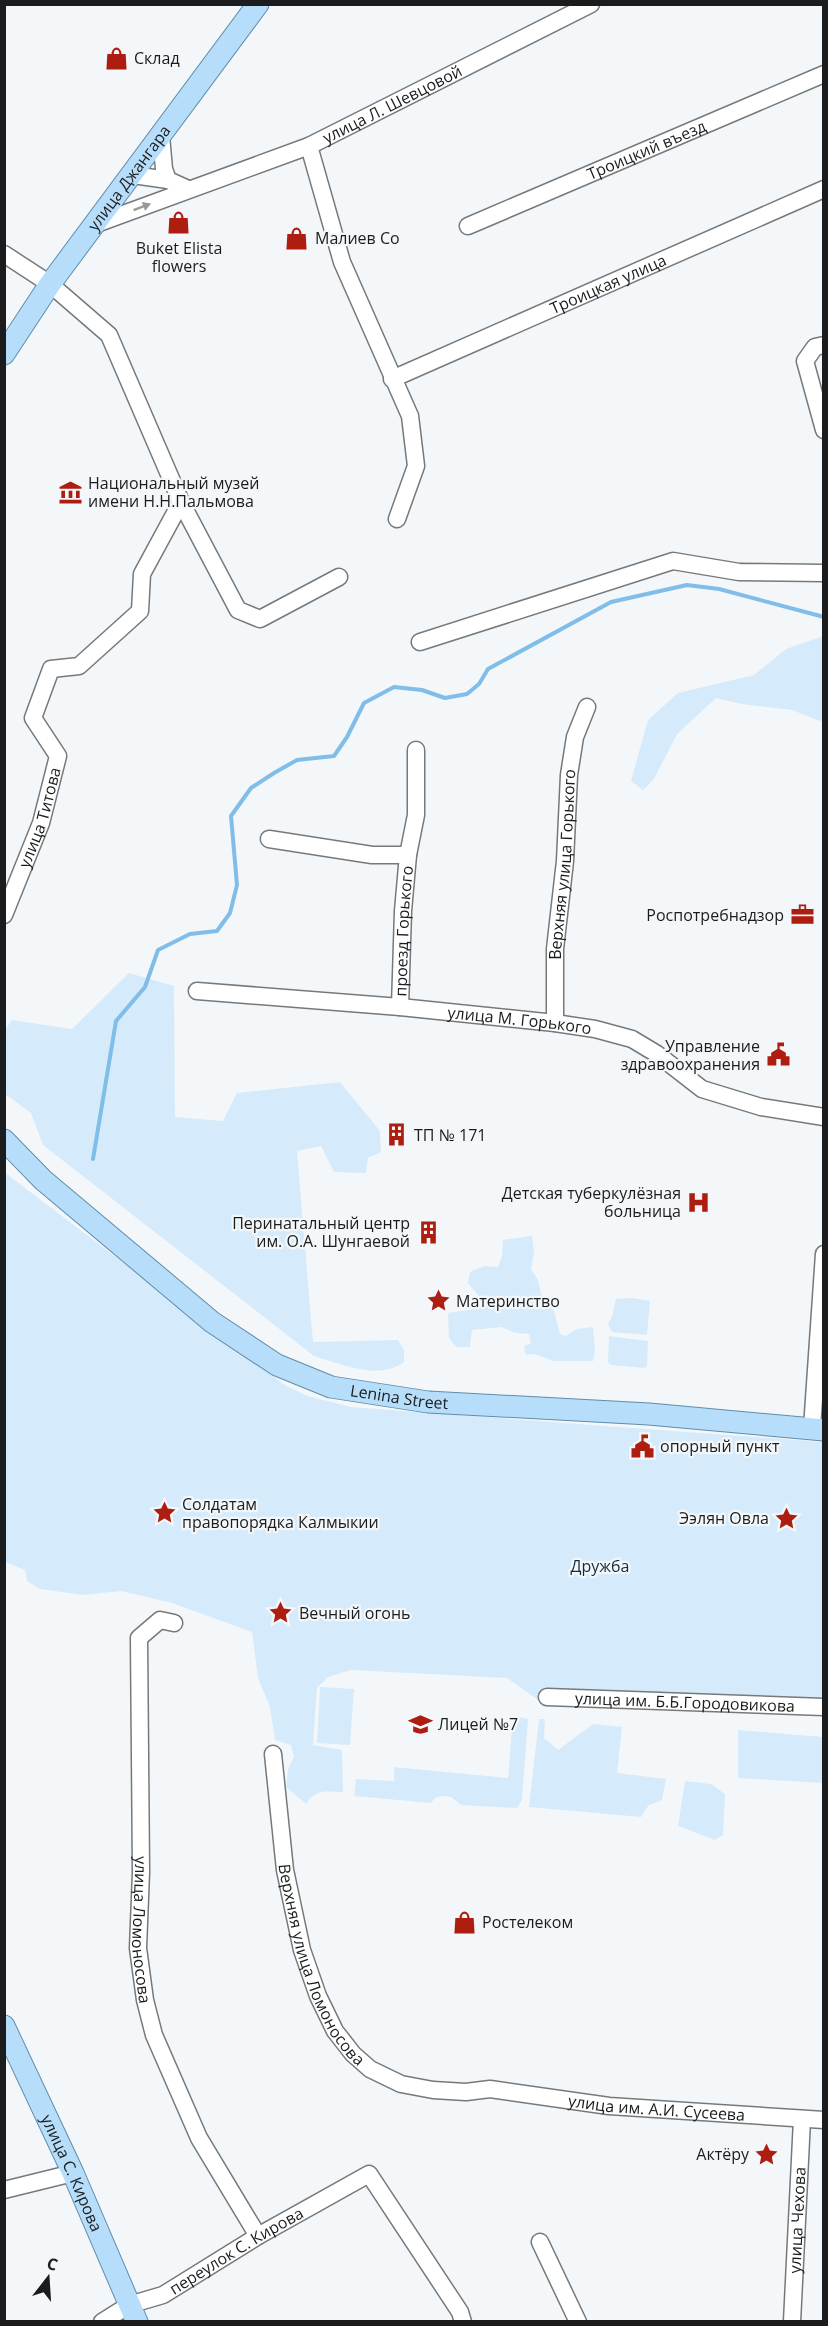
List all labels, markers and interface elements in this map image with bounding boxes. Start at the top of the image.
shop icon: Склад [103,45,129,71]
place label: Склад [134,47,180,69]
street label: улица Л. Шевцовой [319,60,466,148]
street label: Троицкий въезд [584,115,709,185]
street label: улица Джангара [82,120,175,235]
one-way arrow [133,201,151,211]
shop icon: Buket Elista flowers [166,210,192,236]
shop icon: Малиев Со [284,225,310,251]
place label: Малиев Со [315,227,400,249]
place label: Buket Elista flowers [136,237,222,277]
street label: Троицкая улица [546,249,670,319]
place label: Национальный музей имени Н.Н.Пальмова [88,472,260,512]
museum icon: Национальный музей имени Н.Н.Пальмова [57,479,83,505]
street label: улица Титова [13,765,66,871]
street label: Верхняя улица Горького [544,767,581,960]
street label: проезд Горького [389,865,418,997]
office icon: Роспотребнадзор [789,902,815,928]
place label: Роспотребнадзор [646,904,784,926]
street label: улица М. Горького [447,1001,593,1039]
place label: Управление здравоохранения [621,1035,760,1075]
public building icon: Управление здравоохранения [765,1042,791,1068]
building icon: ТП № 171 [383,1122,409,1148]
place label: ТП № 171 [414,1124,487,1146]
place label: Детская туберкулёзная больница [502,1182,681,1222]
hospital icon: Детская туберкулёзная больница [686,1189,712,1215]
place label: Перинатальный центр им. О.А. Шунгаевой [232,1212,410,1252]
building icon: Перинатальный центр им. О.А. Шунгаевой [415,1219,441,1245]
place icon: Материнство [425,1288,451,1314]
place label: Материнство [456,1290,560,1312]
street label: Lenina Street [349,1379,449,1414]
public building icon: опорный пункт [629,1433,655,1459]
place label: опорный пункт [660,1435,780,1457]
place label: Солдатам правопорядка Калмыкии [182,1493,379,1533]
place icon: Солдатам правопорядка Калмыкии [151,1500,177,1526]
place icon: Ээлян Овла [774,1505,800,1531]
place label: Ээлян Овла [679,1507,769,1529]
park label: Дружба [571,1555,629,1577]
place icon: Вечный огонь [268,1600,294,1626]
place label: Вечный огонь [299,1602,410,1624]
street label: улица им. Б.Б.Городовикова [574,1687,795,1717]
school or university icon: Лицей №7 [407,1711,433,1737]
place label: Лицей №7 [438,1713,518,1735]
street label: улица Ломоносова [127,1856,156,2005]
street label: Верхняя улица Ломоносова [273,1863,370,2070]
shop icon: Ростелеком [451,1909,477,1935]
place label: Ростелеком [482,1911,573,1933]
street label: улица им. А.И. Сусеева [567,2089,746,2126]
street label: улица С. Кирова [36,2111,108,2235]
place icon: Актёру [754,2141,780,2167]
place label: Актёру [696,2143,750,2165]
street label: улица Чехова [783,2166,811,2274]
street label: переулок С. Кирова [165,2202,307,2299]
north arrow [18,2248,78,2308]
text: С [44,2252,60,2276]

